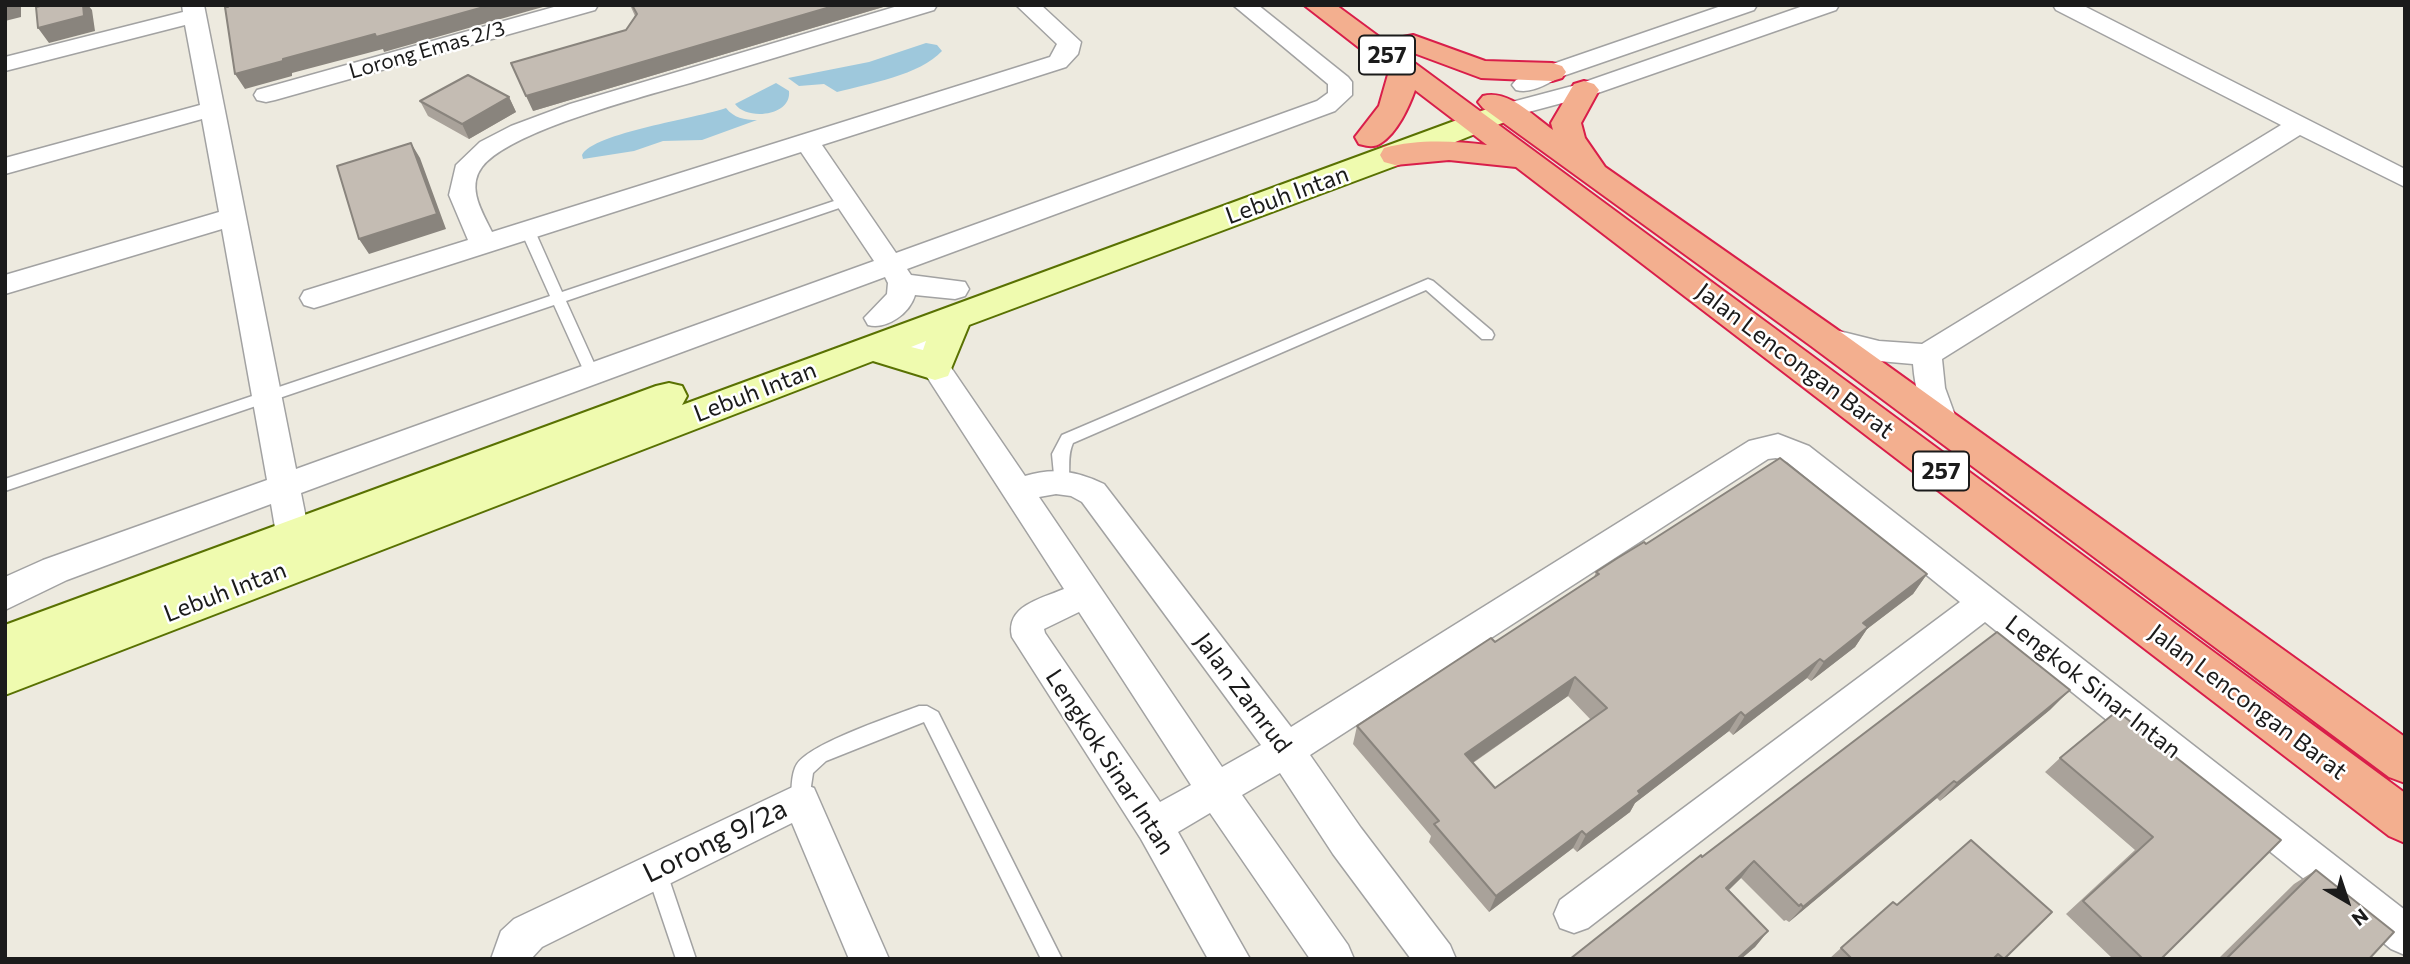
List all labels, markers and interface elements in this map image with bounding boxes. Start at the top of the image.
street label: Lorong Emas 2/3 [346,16,508,84]
road number: 257 [1359,36,1415,74]
street label: Lebuh Intan [1221,159,1353,231]
street label: Jalan Lencongan Barat [1690,277,1900,445]
street label: Lebuh Intan [690,355,820,429]
road number: 257 [1913,452,1969,491]
street label: Lebuh Intan [160,555,290,629]
street label: Lengkok Sinar Intan [1999,609,2187,765]
street label: Jalan Lencongan Barat [2143,618,2353,786]
street label: Jalan Zamrud [1188,627,1298,759]
street label: Lengkok Sinar Intan [1039,664,1181,860]
street label: Lorong 9/2a [638,792,792,890]
north arrow [2312,866,2382,936]
text: N [2348,904,2373,931]

